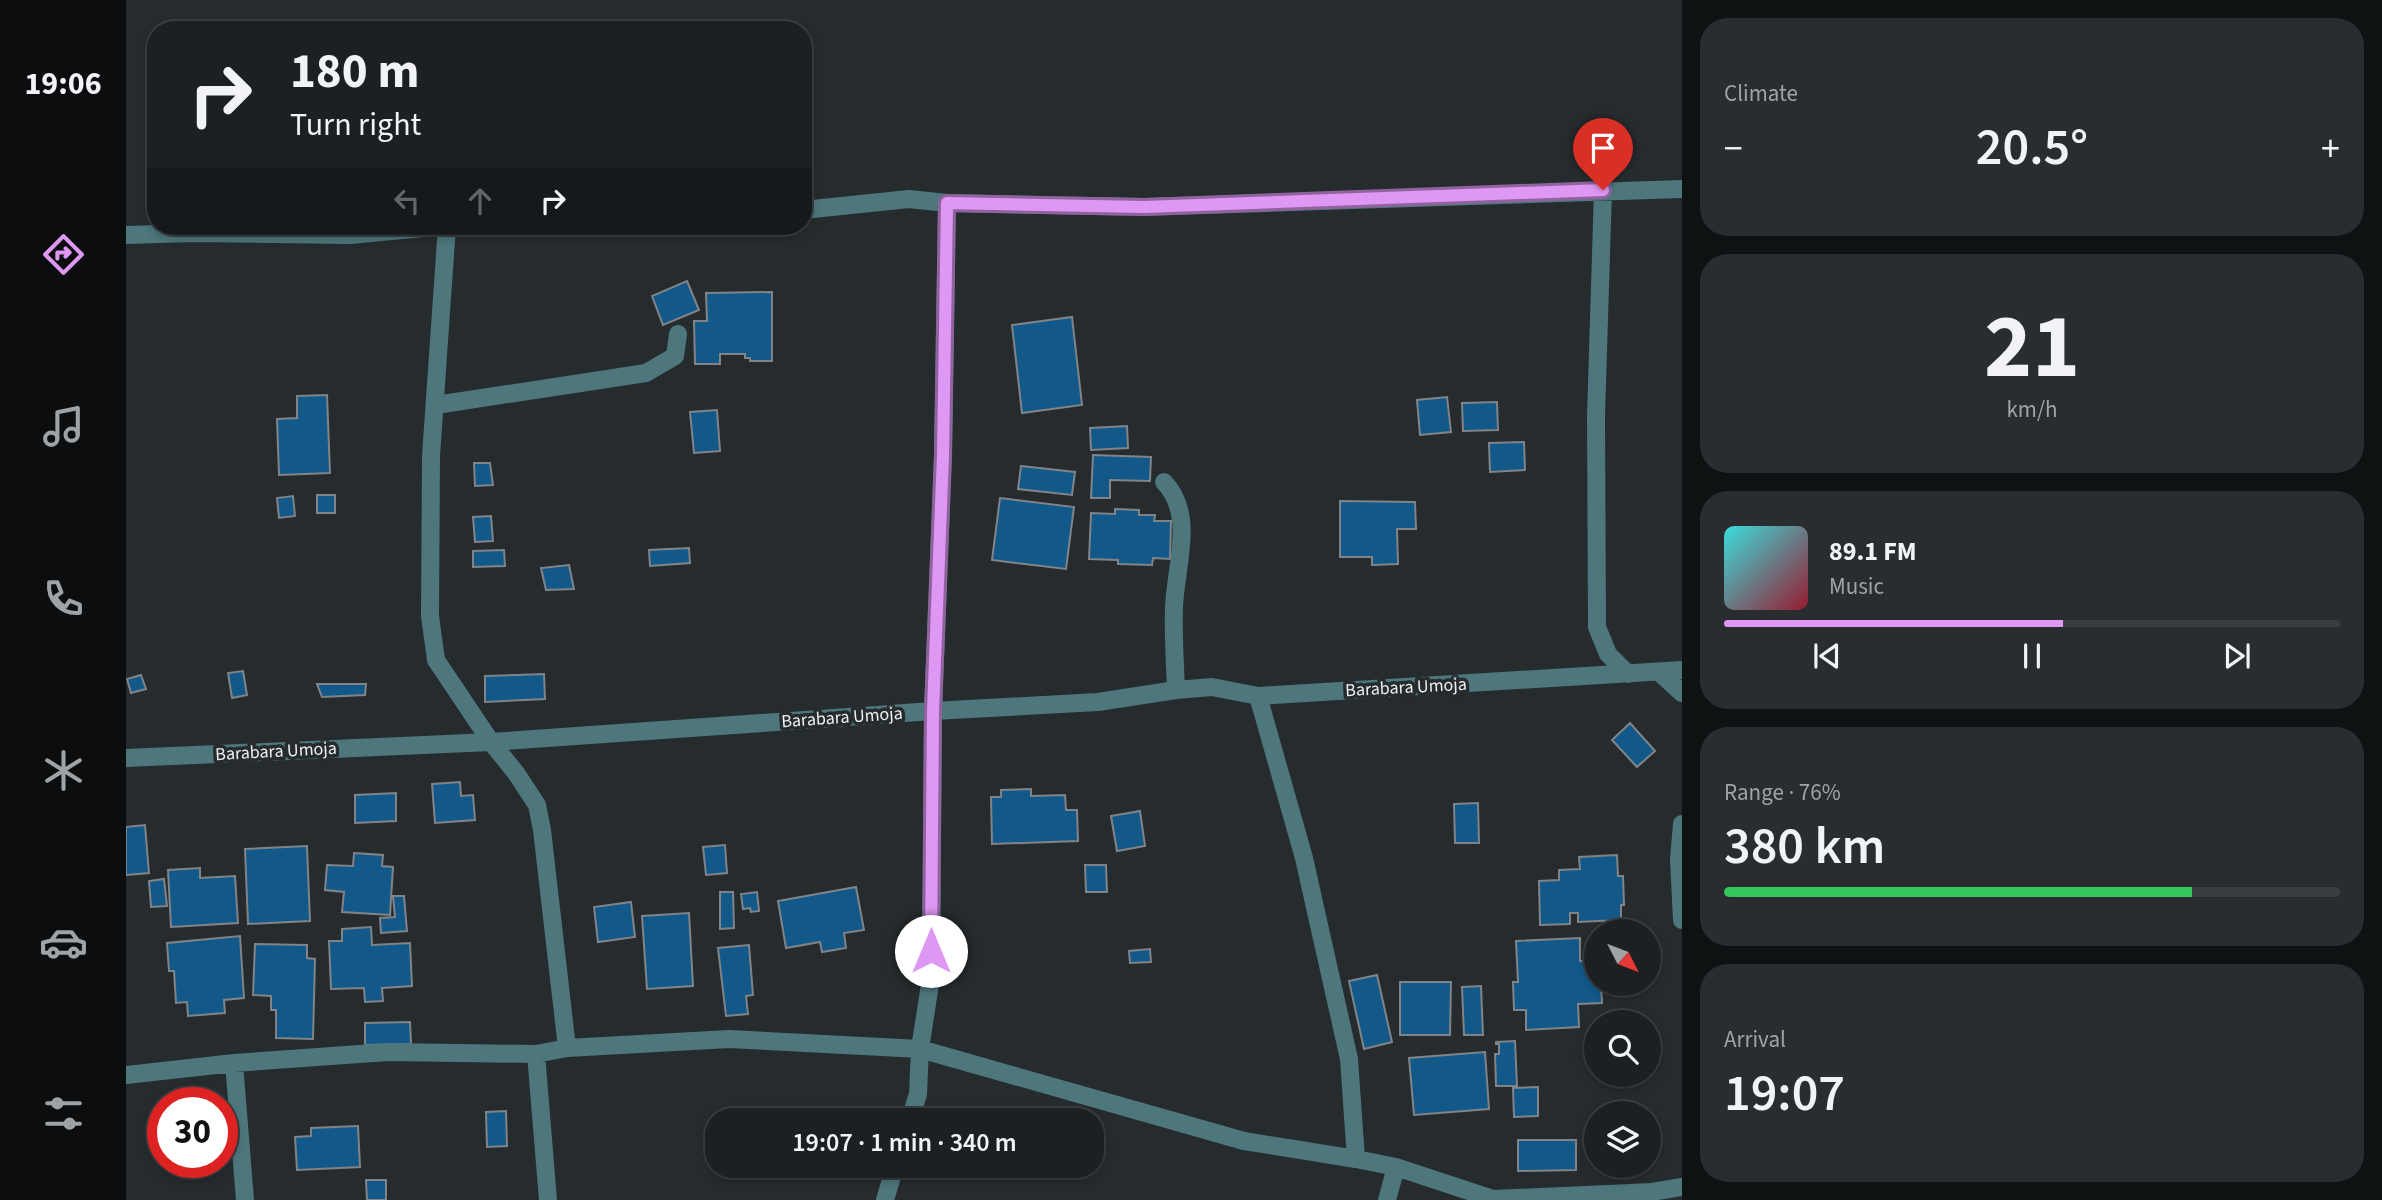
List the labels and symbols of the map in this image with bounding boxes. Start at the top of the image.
pin [1573,118,1633,190]
street label: Barabara Umoja [1345,672,1467,703]
street label: Barabara Umoja [780,701,904,734]
street label: Barabara Umoja [215,736,337,767]
position arrow [894,914,968,988]
north arrow [1584,919,1661,996]
speed limit sign: 30 [147,1087,238,1178]

